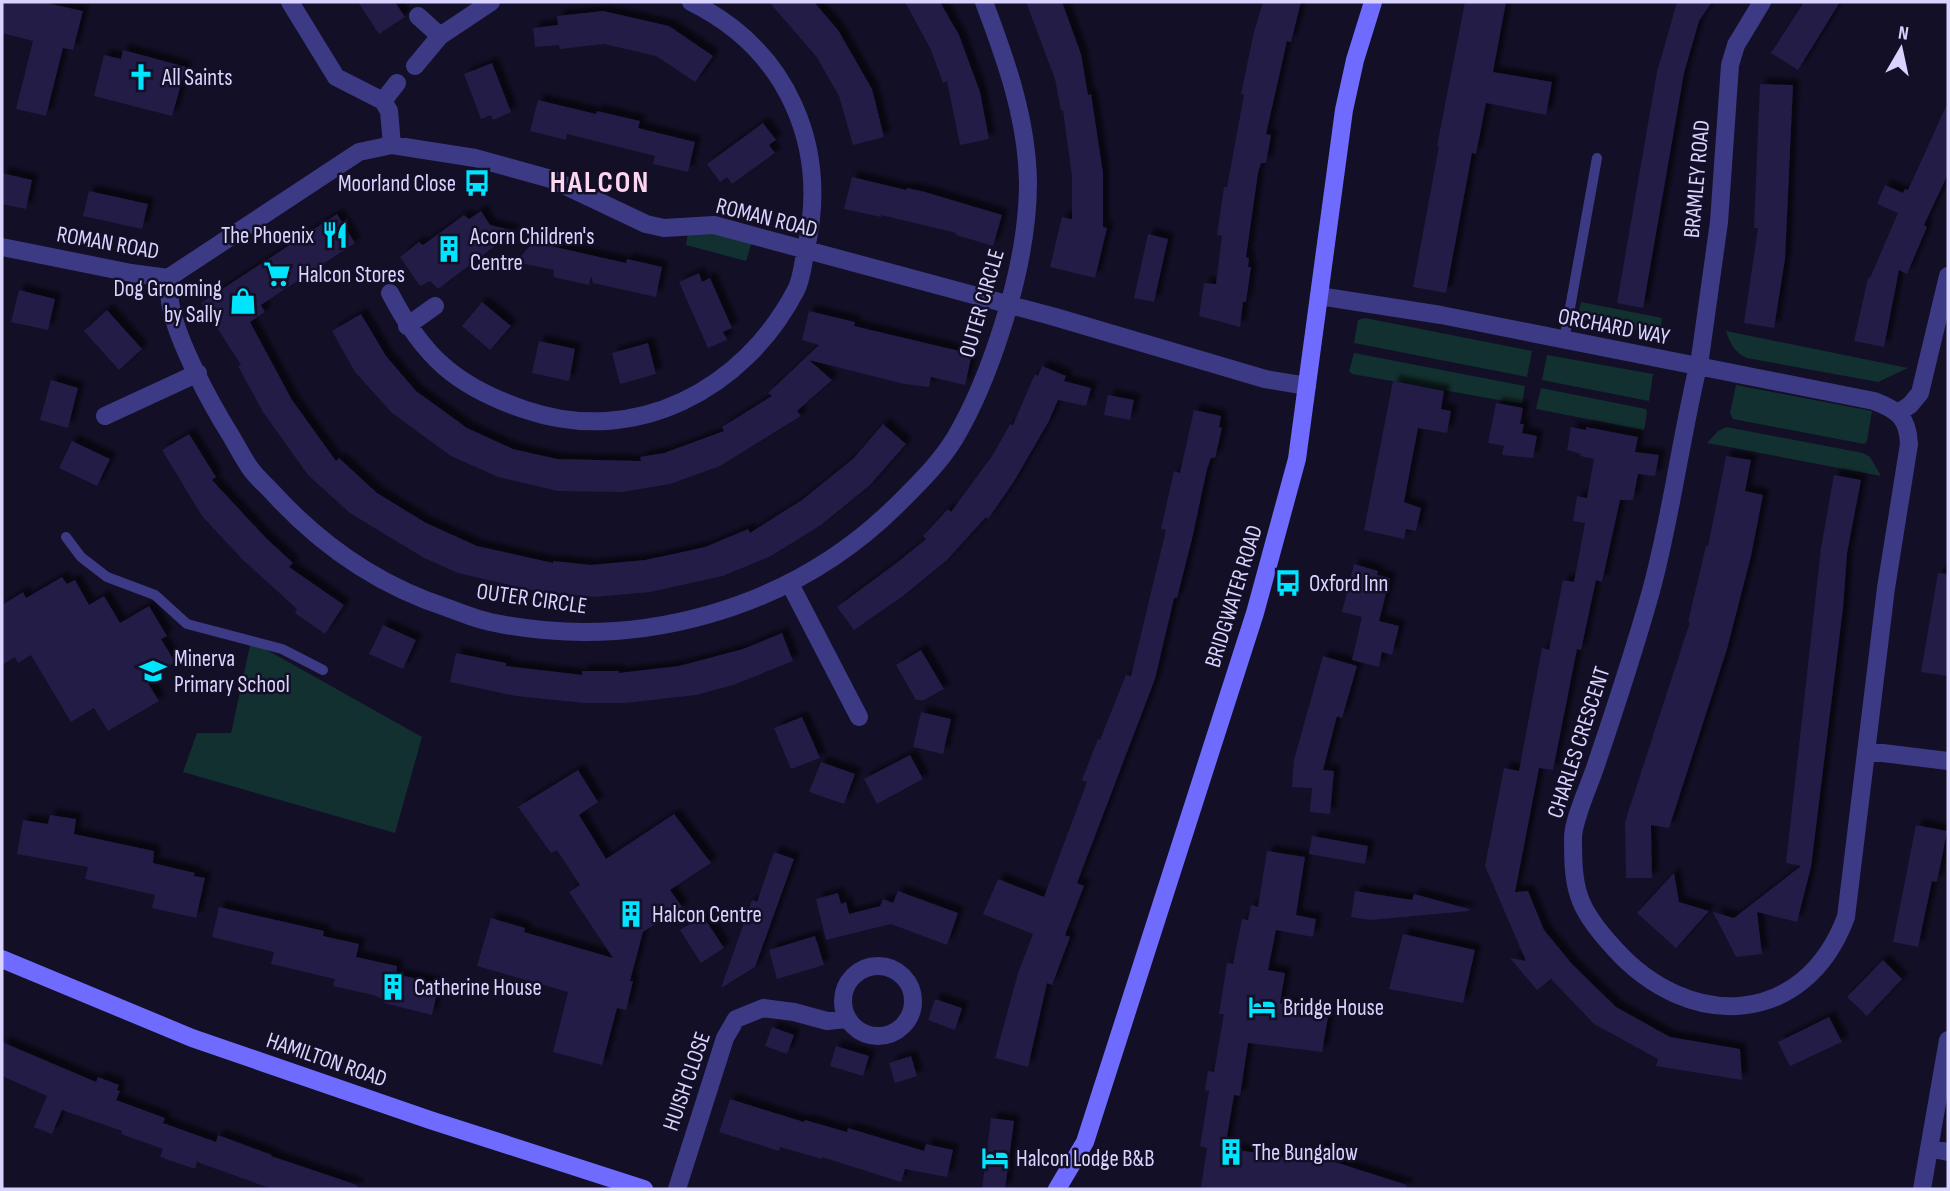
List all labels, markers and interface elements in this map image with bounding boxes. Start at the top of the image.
north arrow [1866,14,1936,84]
text: N [1897,22,1910,46]
church icon: All Saints [126,62,156,92]
place label: All Saints [161,64,232,92]
street label: BRAMLEY ROAD [1678,119,1716,239]
district label: HALCON [550,165,650,201]
bus stop icon: Moorland Close [462,168,492,198]
place label: Moorland Close [338,170,456,198]
street label: ROMAN ROAD [713,192,820,244]
street label: ROMAN ROAD [54,220,161,266]
restaurant icon: The Phoenix [320,220,350,250]
place label: The Phoenix [221,222,314,250]
place label: Acorn Children's Centre [469,223,594,277]
building icon: Acorn Children's Centre [434,234,464,264]
street label: OUTER CIRCLE [953,246,1011,361]
supermarket icon: Halcon Stores [262,259,292,289]
place label: Halcon Stores [298,261,405,289]
place label: Dog Grooming by Sally [113,275,222,329]
shop icon: Dog Grooming by Sally [228,286,258,316]
street label: ORCHARD WAY [1556,302,1672,352]
street label: BRIDGWATER ROAD [1199,522,1269,671]
bus stop icon: Oxford Inn [1273,568,1303,598]
place label: Oxford Inn [1309,570,1388,598]
street label: OUTER CIRCLE [475,577,589,621]
place label: Minerva Primary School [174,645,290,699]
school or university icon: Minerva Primary School [138,656,168,686]
street label: CHARLES CRESCENT [1541,663,1617,822]
building icon: Halcon Centre [616,899,646,929]
place label: Halcon Centre [652,901,762,929]
building icon: Catherine House [378,972,408,1002]
place label: Catherine House [414,974,542,1002]
hotel icon: Bridge House [1247,992,1277,1022]
place label: Bridge House [1283,994,1384,1022]
street label: HAMILTON ROAD [263,1026,391,1094]
street label: HUISH CLOSE [657,1028,717,1134]
building icon: The Bungalow [1216,1137,1246,1167]
place label: The Bungalow [1252,1139,1358,1167]
hotel icon: Halcon Lodge B&B [980,1143,1010,1173]
place label: Halcon Lodge B&B [1016,1145,1154,1173]

